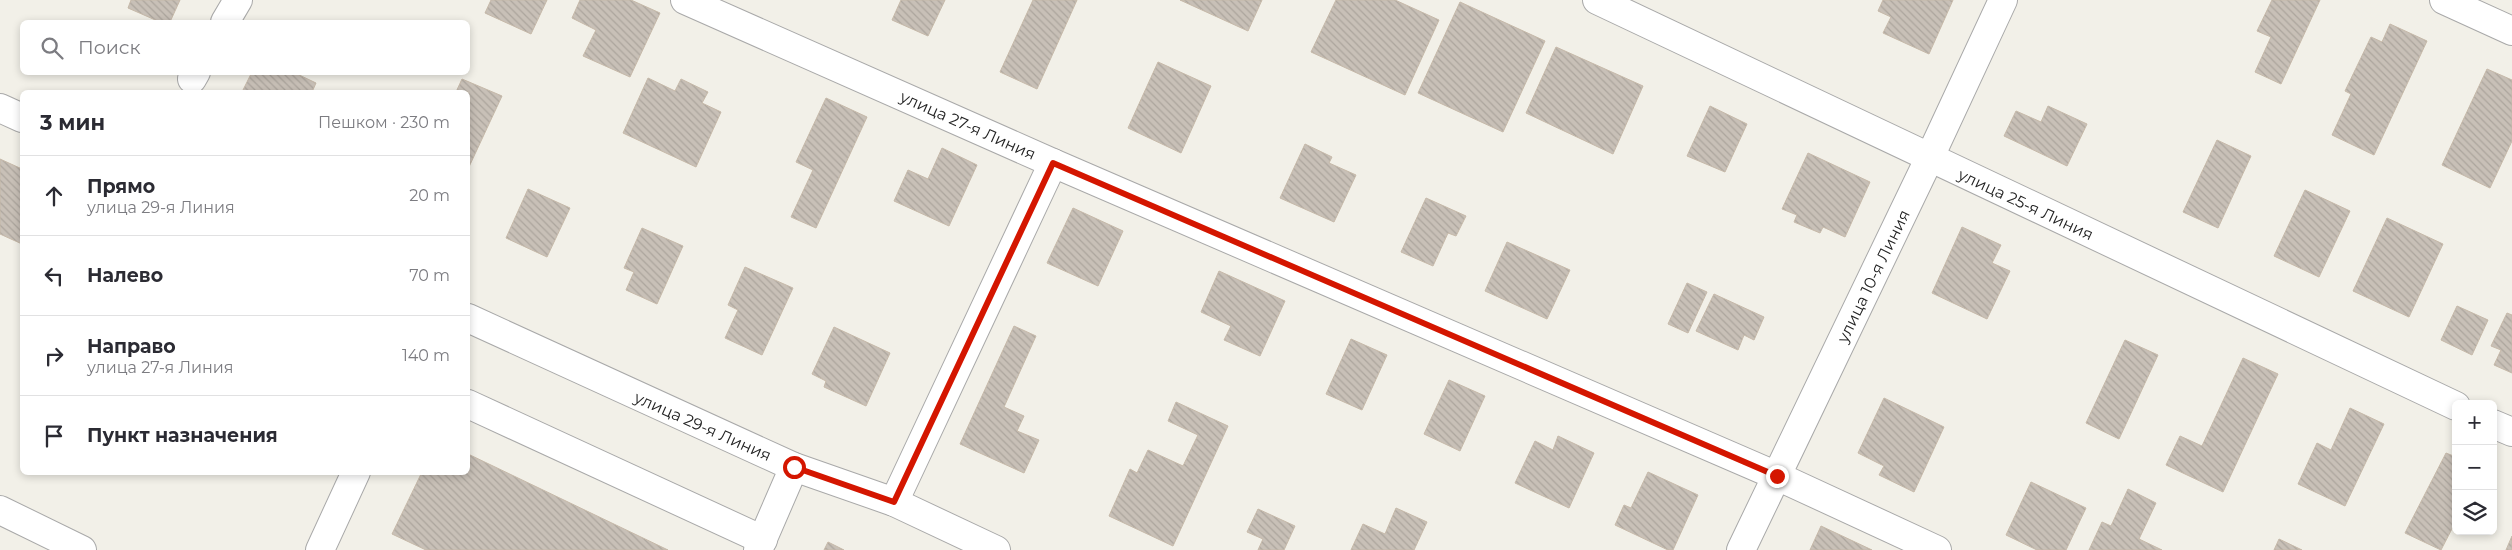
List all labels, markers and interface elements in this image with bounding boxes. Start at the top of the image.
search box [20,20,470,75]
icon: search [38,34,66,62]
text: Поиск [78,36,141,59]
street label: улица 27-я Линия [896,87,1039,164]
text: 3 мин [40,110,105,135]
text: Пешком · 230 m [318,113,450,132]
street label: улица 25-я Линия [1954,164,2096,244]
text: Прямо [87,175,155,198]
icon: ahead [40,182,68,210]
text: 20 m [409,186,450,205]
text: улица 29-я Линия [87,198,235,217]
street label: улица 10-я Линия [1833,207,1914,347]
icon: left [40,262,68,290]
text: Налево [87,264,163,287]
text: 70 m [409,266,450,285]
text: Направо [87,335,176,358]
icon: right [40,342,68,370]
text: 140 m [402,346,450,365]
text: улица 27-я Линия [87,358,234,377]
street label: улица 29-я Линия [630,387,774,465]
map controls [2452,400,2497,535]
button: + [2452,400,2497,445]
icon: arrive [40,422,68,450]
text: Пункт назначения [87,424,278,447]
button: − [2452,445,2497,490]
route start [783,456,806,479]
route end [1766,465,1789,488]
button: layers [2452,490,2497,535]

